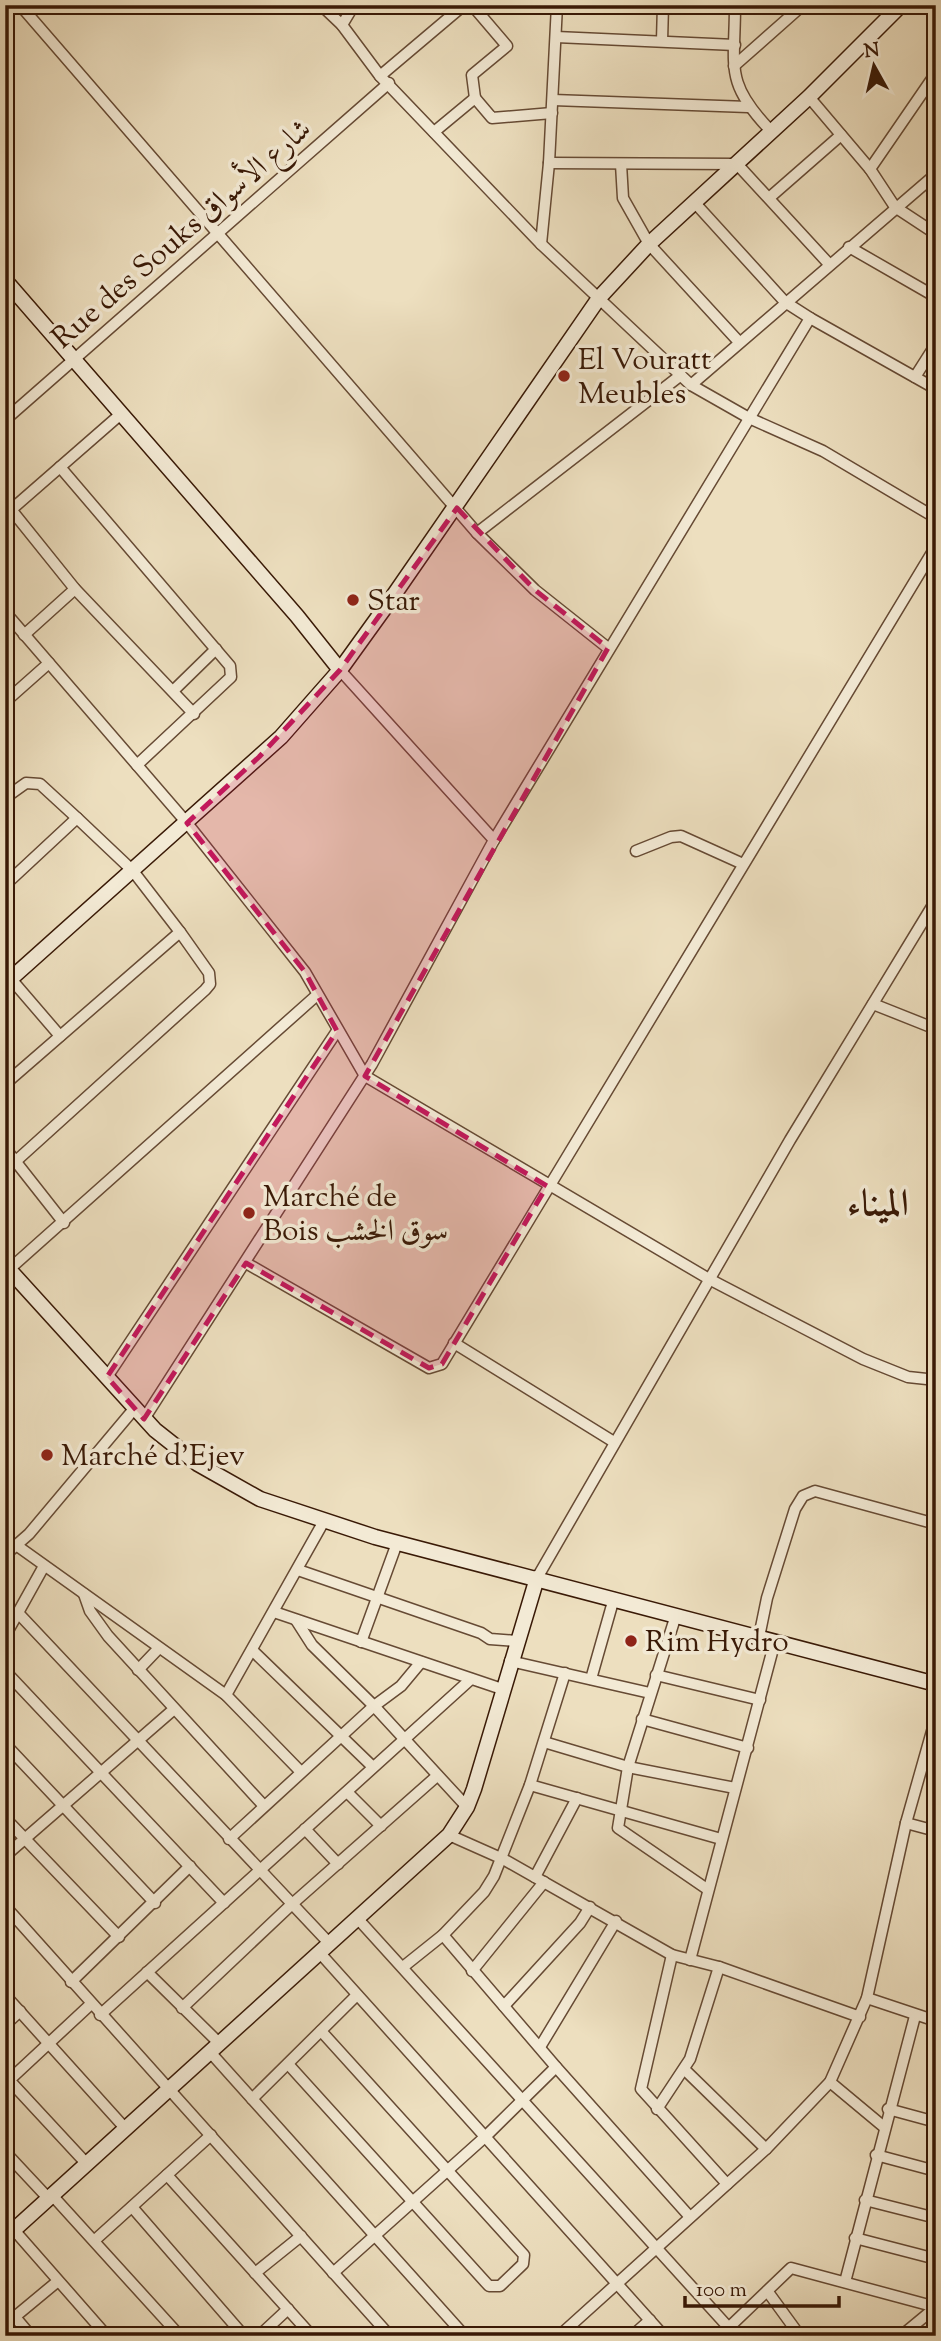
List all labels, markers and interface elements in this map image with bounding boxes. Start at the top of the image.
north arrow [839,32,909,102]
text: N [863,37,881,66]
street label: Rue des Souks شارع الأسواق [42,108,323,361]
place label: El Vouratt Meubles [578,340,711,417]
marker: El Vouratt Meubles [556,368,572,384]
place label: Star [367,581,420,624]
marker: Star [345,592,361,608]
place label: Marché de Bois سوق الخشب [263,1177,448,1254]
district label: الميناء [847,1179,909,1233]
marker: Marché de Bois سوق الخشب [241,1205,257,1221]
place label: Marché d'Ejev [61,1436,245,1479]
marker: Marché d'Ejev [39,1447,55,1463]
place label: Rim Hydro [645,1622,789,1665]
marker: Rim Hydro [623,1633,639,1649]
scale bar [685,2264,839,2308]
text: 100 m [696,2276,747,2306]

